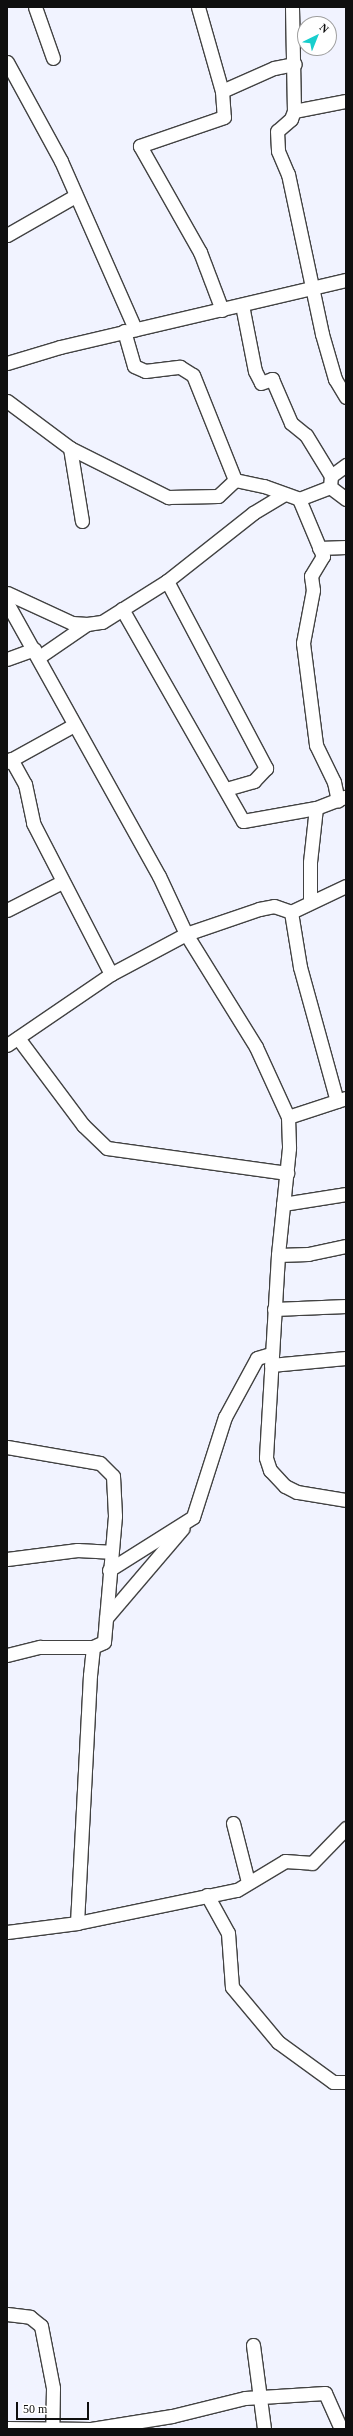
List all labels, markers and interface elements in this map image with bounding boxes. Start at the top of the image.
north arrow [297,16,337,56]
text: N [317,21,331,35]
scale bar [18,2394,91,2420]
text: 50 m [23,2402,47,2416]

